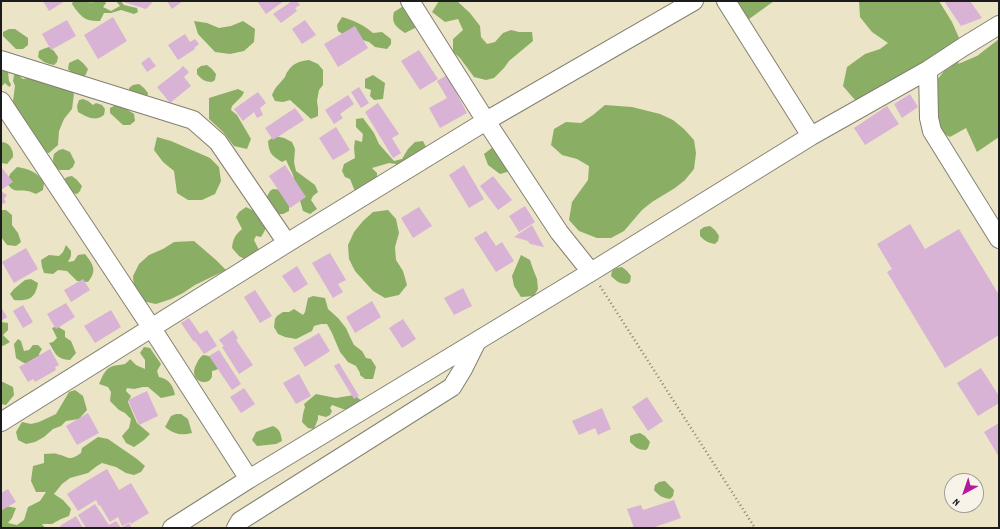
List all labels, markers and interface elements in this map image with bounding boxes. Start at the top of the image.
north arrow [944,473,984,513]
text: N [950,494,964,509]

